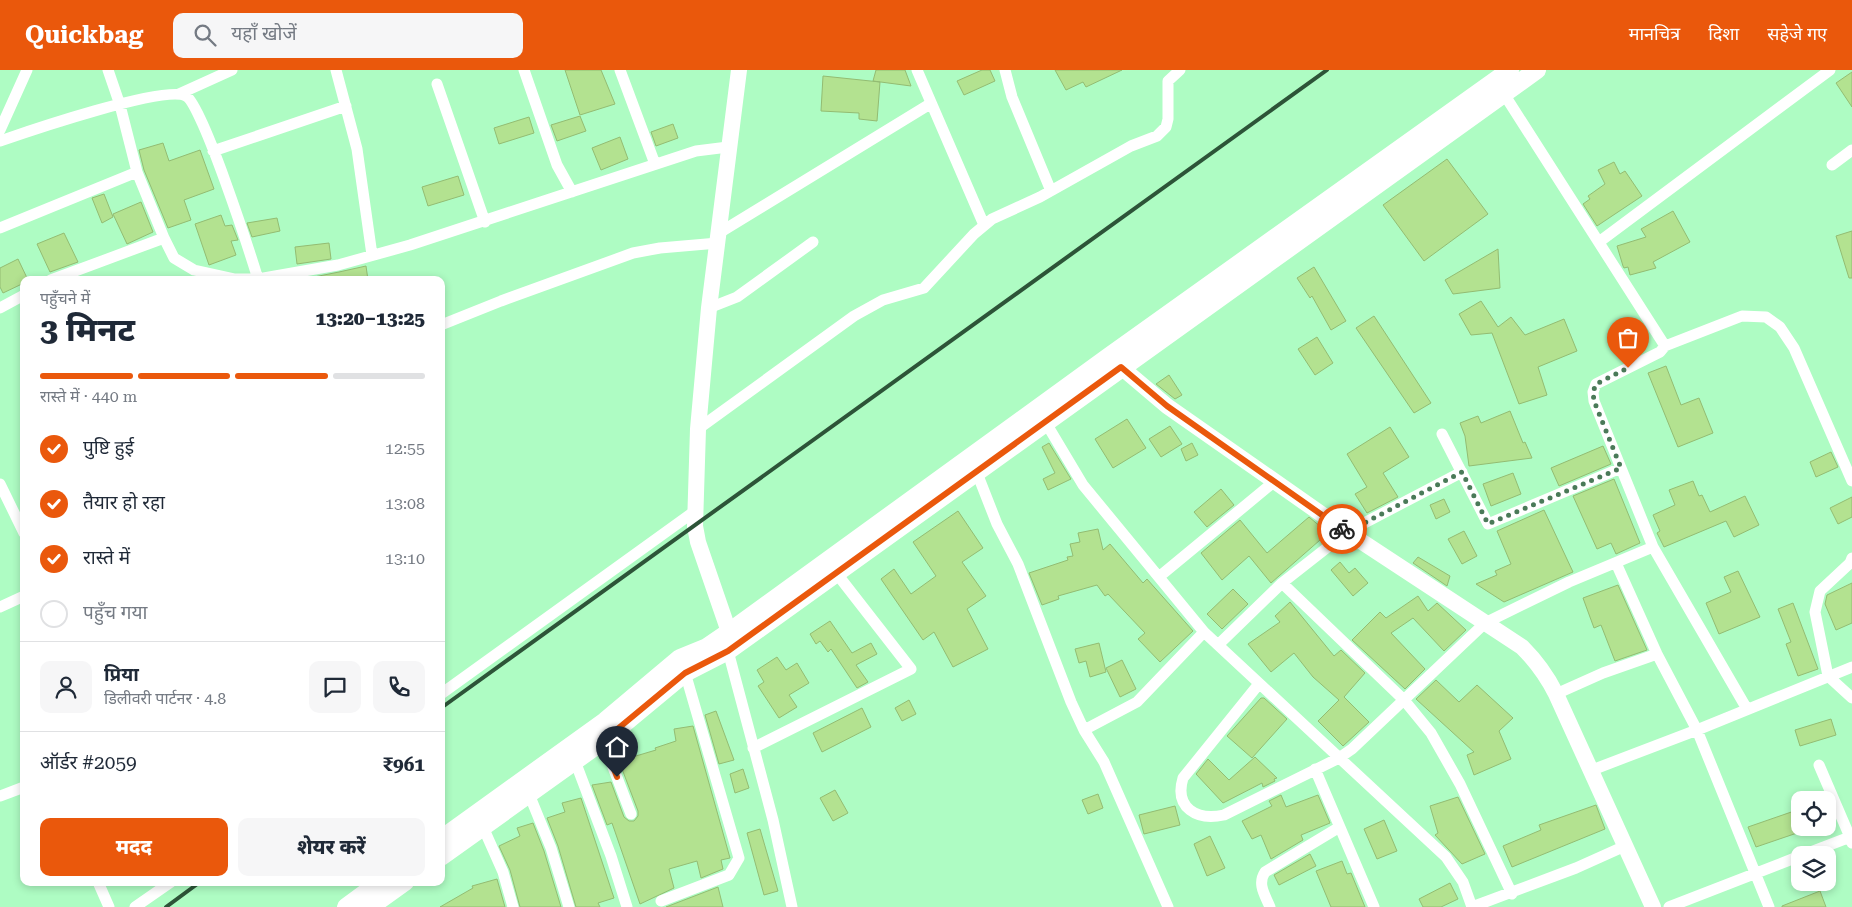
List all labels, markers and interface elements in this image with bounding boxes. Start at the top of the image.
search box [173,13,523,58]
text: Quickbag [25,21,143,49]
icon: search [191,21,219,49]
text: यहाँ खोजें [231,22,297,45]
text: मानचित्र [1629,23,1680,44]
text: दिशा [1708,23,1739,44]
text: सहेजे गए [1767,23,1827,44]
text: पहुँचने में [40,289,90,308]
text: 13:20–13:25 [316,307,425,330]
text: 3 मिनट [40,311,135,349]
pin [1607,317,1649,368]
icon: bag [1614,324,1642,352]
text: रास्ते में · 440 m [40,387,137,406]
icon: check [40,435,68,463]
text: पुष्टि हुई [83,436,134,459]
text: 12:55 [385,439,425,458]
icon: check [40,490,68,518]
text: तैयार हो रहा [83,491,165,514]
text: 13:08 [385,494,425,513]
courier [1317,504,1367,554]
icon: bike [1328,515,1356,543]
icon: check [40,545,68,573]
text: रास्ते में [83,546,130,569]
text: 13:10 [385,549,425,568]
text: पहुँच गया [83,601,147,624]
button: person [40,661,92,713]
button: chat [309,661,361,713]
button: phone [373,661,425,713]
text: प्रिया [104,663,139,686]
text: डिलीवरी पार्टनर · 4.8 [104,689,226,708]
pin [596,726,638,777]
icon: home [603,733,631,761]
text: ऑर्डर #2059 [40,751,137,774]
text: ₹961 [382,753,425,776]
map controls [1791,791,1836,891]
button: locate [1791,791,1836,836]
button: मदद [40,818,228,876]
button: शेयर करें [238,818,425,876]
button: layers [1791,846,1836,891]

